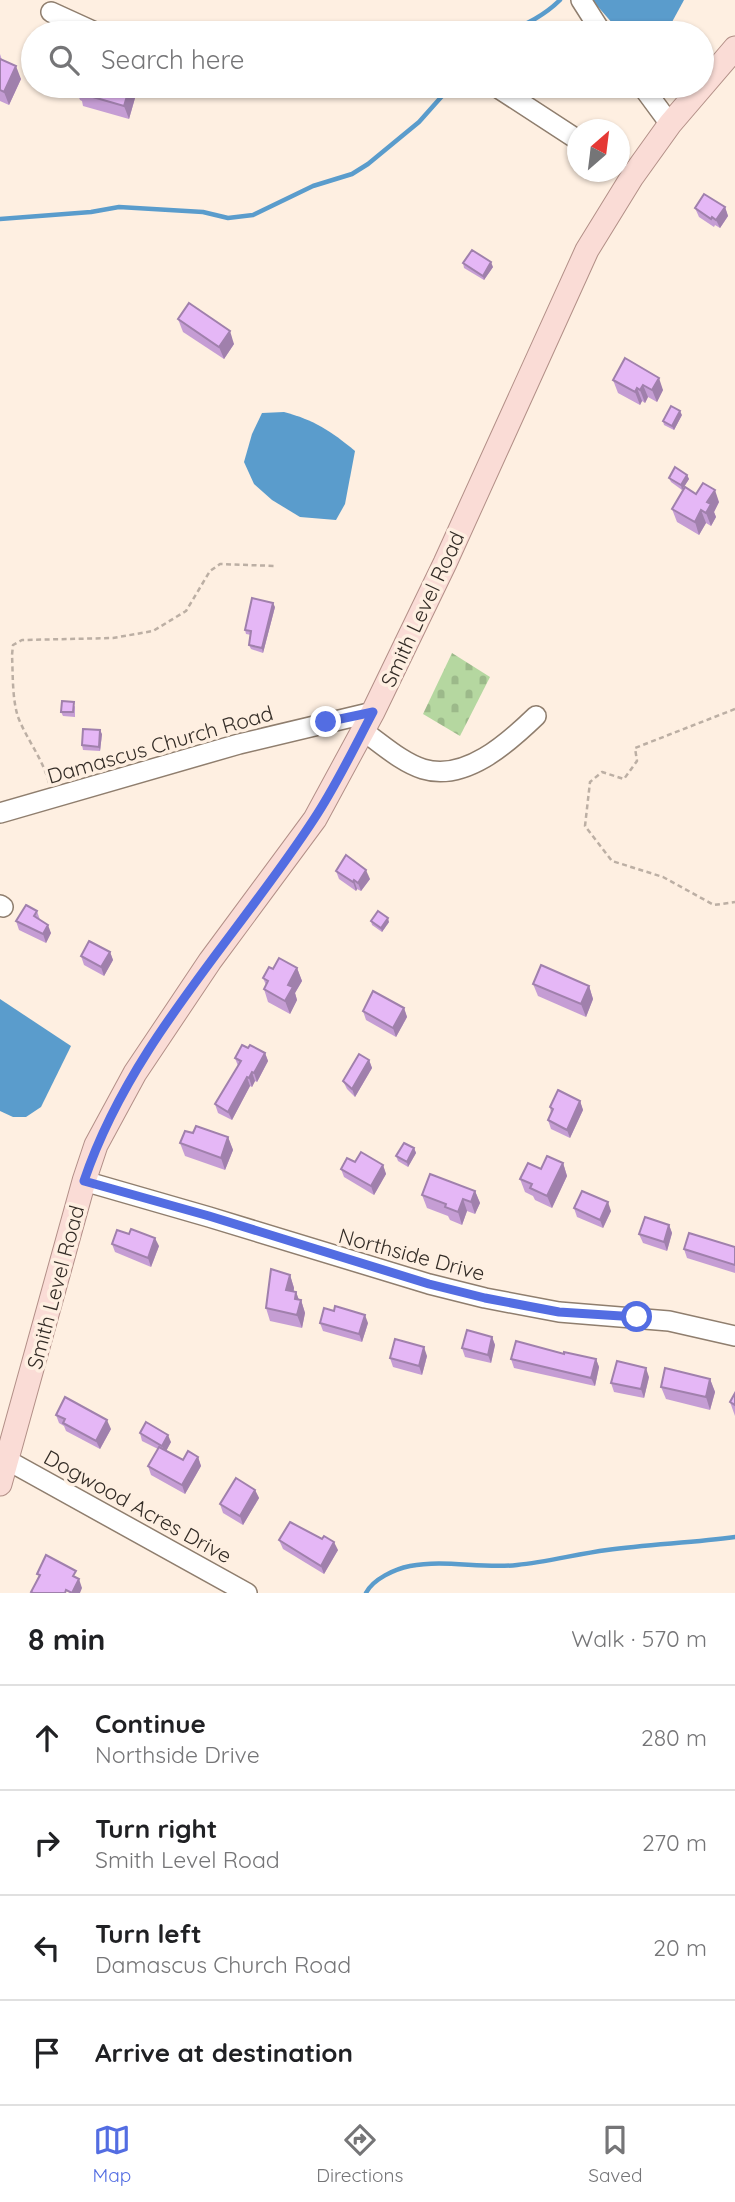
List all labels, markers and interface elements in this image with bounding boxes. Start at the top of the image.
search box [21,21,714,98]
icon: search [45,41,83,79]
text: Search here [101,43,245,76]
north arrow [567,119,630,182]
street label: Smith Level Road [375,527,469,691]
street label: Damascus Church Road [44,699,276,789]
route end [310,706,341,737]
street label: Smith Level Road [21,1202,89,1372]
street label: Northside Drive [336,1222,488,1286]
route start [621,1301,652,1332]
street label: Dogwood Acres Drive [40,1444,236,1568]
text: 8 min [28,1620,105,1658]
text: Walk · 570 m [571,1624,707,1653]
text: Continue [95,1707,206,1740]
icon: ahead [28,1719,66,1757]
text: 280 m [641,1723,707,1752]
text: Northside Drive [95,1740,260,1769]
text: Turn right [95,1812,217,1845]
icon: right [28,1824,66,1862]
text: 270 m [642,1828,707,1857]
text: Smith Level Road [95,1845,280,1874]
text: Turn left [95,1917,202,1950]
icon: left [28,1929,66,1967]
text: 20 m [653,1933,707,1962]
text: Damascus Church Road [95,1950,351,1979]
icon: arrive [28,2034,66,2072]
text: Arrive at destination [95,2036,353,2069]
tab: Map [93,2121,131,2187]
tab: Directions [316,2121,403,2187]
tab: Saved [588,2121,643,2187]

